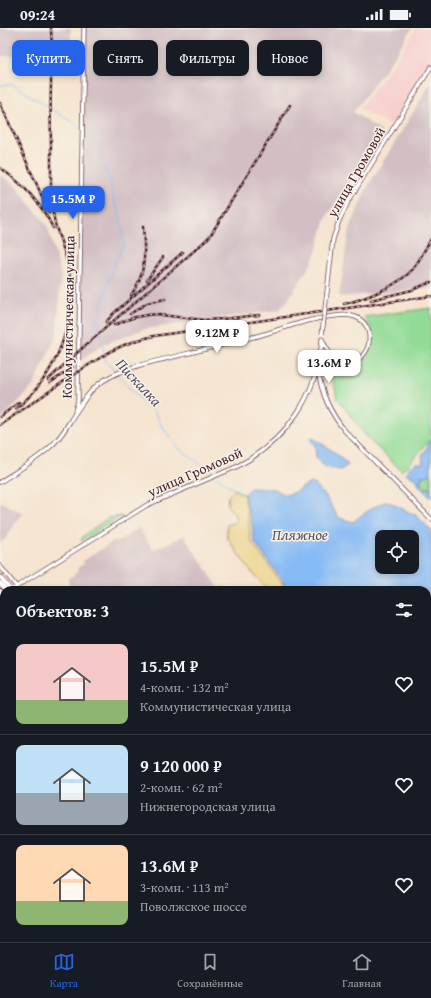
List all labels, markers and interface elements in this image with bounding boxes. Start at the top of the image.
text: 09:24 [20,4,55,25]
chip: Купить [12,40,85,76]
chip: Снять [93,40,158,76]
chip: Фильтры [166,40,249,76]
chip: Новое [257,40,322,76]
street label: улица Громовой [321,123,390,222]
pin: 15.5M ₽ [36,186,110,220]
text: 15.5M ₽ [51,189,95,208]
street label: Коммунистическая улица [57,235,79,399]
pin: 9.12M ₽ [180,320,254,354]
text: 9.12M ₽ [195,323,239,342]
pin: 13.6M ₽ [292,350,366,384]
water label: Пискалка [111,353,167,411]
text: 13.6M ₽ [307,353,351,372]
street label: улица Громовой [144,442,246,502]
water label: Пляжное [272,524,328,545]
map controls [375,530,419,574]
button: locate [375,530,419,574]
text: Объектов: 3 [16,598,109,623]
icon: filters [393,599,415,621]
text: 15.5M ₽ [140,653,198,678]
icon: home [48,660,96,708]
icon: heart [393,673,415,695]
text: 4-комн. · 132 m² [140,678,229,697]
text: Коммунистическая улица [140,697,291,716]
text: 9 120 000 ₽ [140,753,222,778]
icon: home [48,761,96,809]
icon: heart [393,774,415,796]
text: 2-комн. · 62 m² [140,778,222,797]
text: Нижнегородская улица [140,797,276,816]
text: 13.6M ₽ [140,853,198,878]
icon: home [48,861,96,909]
icon: heart [393,874,415,896]
text: 3-комн. · 113 m² [140,878,229,897]
text: Поволжское шоссе [140,897,247,916]
tab: Карта [50,951,78,991]
tab: Сохранённые [177,951,243,991]
tab: Главная [342,951,381,991]

